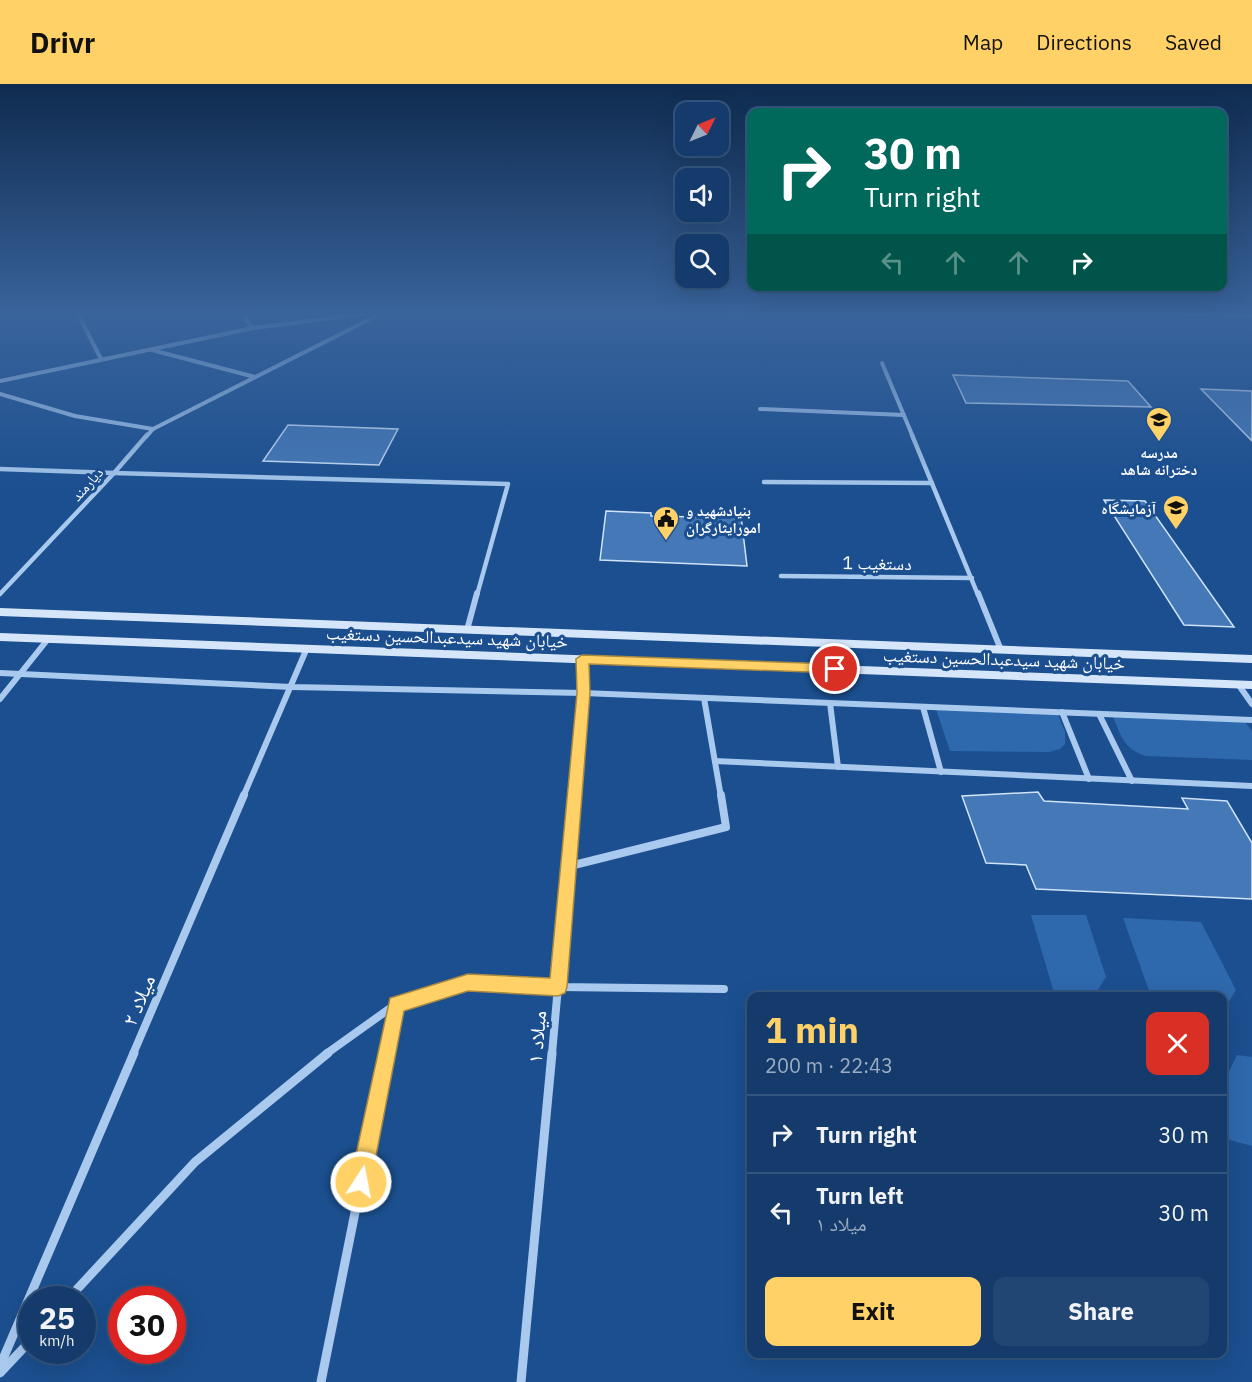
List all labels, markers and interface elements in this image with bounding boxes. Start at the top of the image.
text: Drivr [30,24,95,61]
text: Map [963,28,1003,56]
text: Directions [1036,28,1132,56]
text: Saved [1165,28,1222,56]
north arrow [675,102,729,156]
map controls [675,102,729,288]
text: 30 m [864,126,962,181]
icon: right [765,132,843,210]
button: sound [675,168,729,222]
text: Turn right [864,179,981,214]
button: search [675,234,729,288]
icon: left [876,246,909,279]
icon: ahead [939,246,972,279]
icon: ahead [1002,246,1035,279]
icon: right [1065,246,1098,279]
school or university icon: مدرسه دخترانه شاهد [1144,405,1174,443]
place label: مدرسه دخترانه شاهد [1121,443,1197,479]
street label: دیارمند [67,463,107,505]
school or university icon: آزمایشگاه [1161,493,1191,531]
place label: آزمایشگاه [1101,499,1157,518]
place label: بنیادشهید و امورایثارگران [686,501,761,537]
public building icon: بنیادشهید و امورایثارگران [651,504,681,542]
street label: دستغیب 1 [842,551,912,575]
street label: خیابان شهید سیدعبدالحسین دستغیب [326,621,568,653]
pin [809,643,860,694]
street label: خیابان شهید سیدعبدالحسین دستغیب [883,643,1125,675]
icon: arrive [818,652,851,685]
street label: میلاد ۲ [115,970,161,1030]
text: 1 min [765,1006,859,1053]
street label: میلاد ۱ [520,1009,552,1065]
button: close [1146,1012,1209,1075]
text: 200 m · 22:43 [765,1052,893,1079]
icon: right [765,1118,798,1151]
text: Turn right [816,1120,917,1149]
text: 30 m [1158,1120,1209,1149]
position arrow [329,1150,393,1214]
text: Turn left [816,1181,904,1210]
icon: left [765,1196,798,1229]
text: 30 m [1158,1198,1209,1227]
text: میلاد ۱ [816,1210,867,1237]
button: Exit [765,1277,981,1346]
button: Share [993,1277,1209,1346]
speed limit sign: 30 [108,1286,186,1364]
text: 25 [39,1298,75,1337]
text: km/h [39,1331,75,1350]

